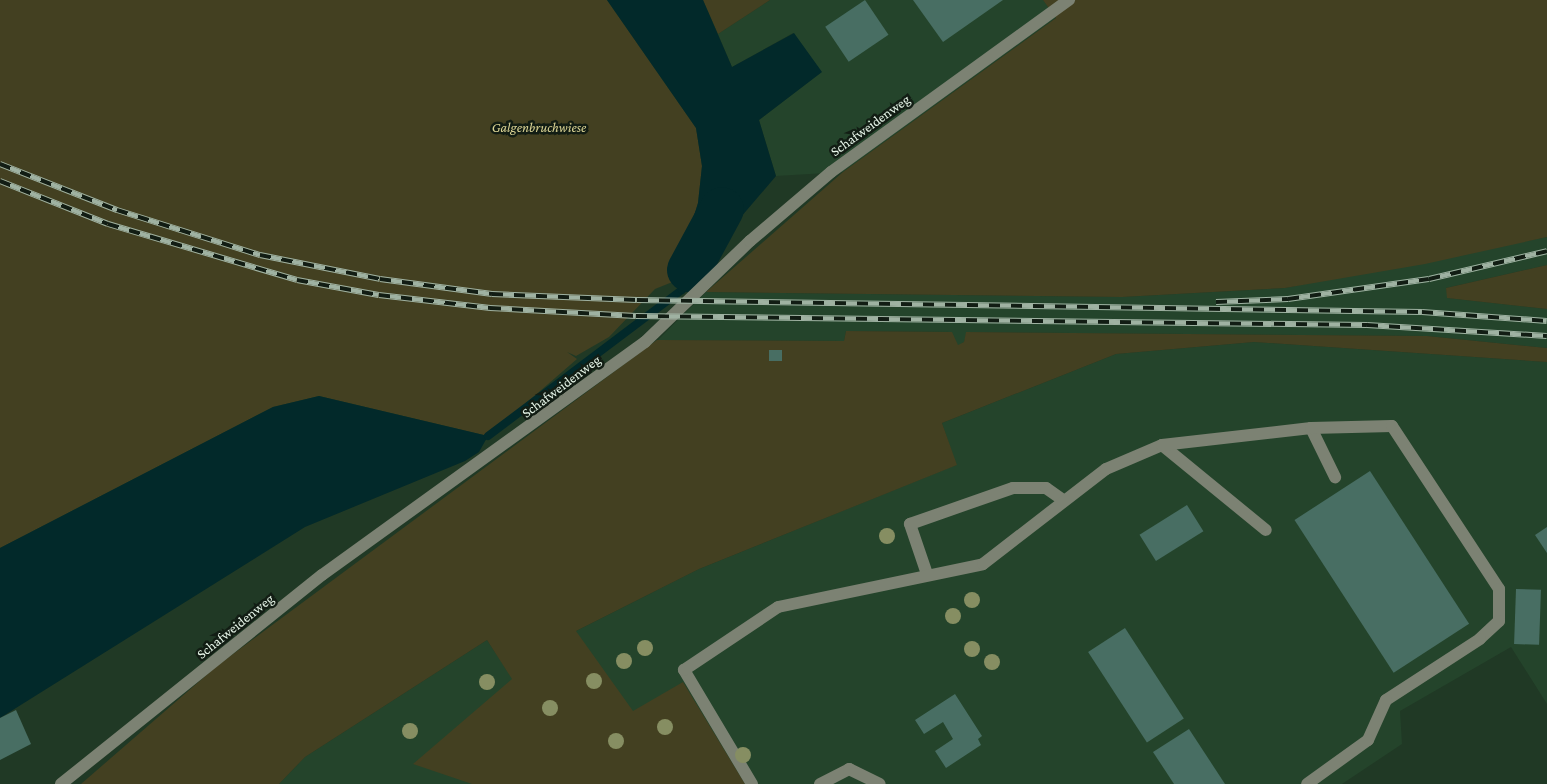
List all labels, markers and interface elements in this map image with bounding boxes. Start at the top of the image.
street label: Schafweidenweg [827,90,913,160]
park label: Galgenbruchwiese [492,119,586,135]
street label: Schafweidenweg [518,351,604,421]
street label: Schafweidenweg [193,590,277,662]

